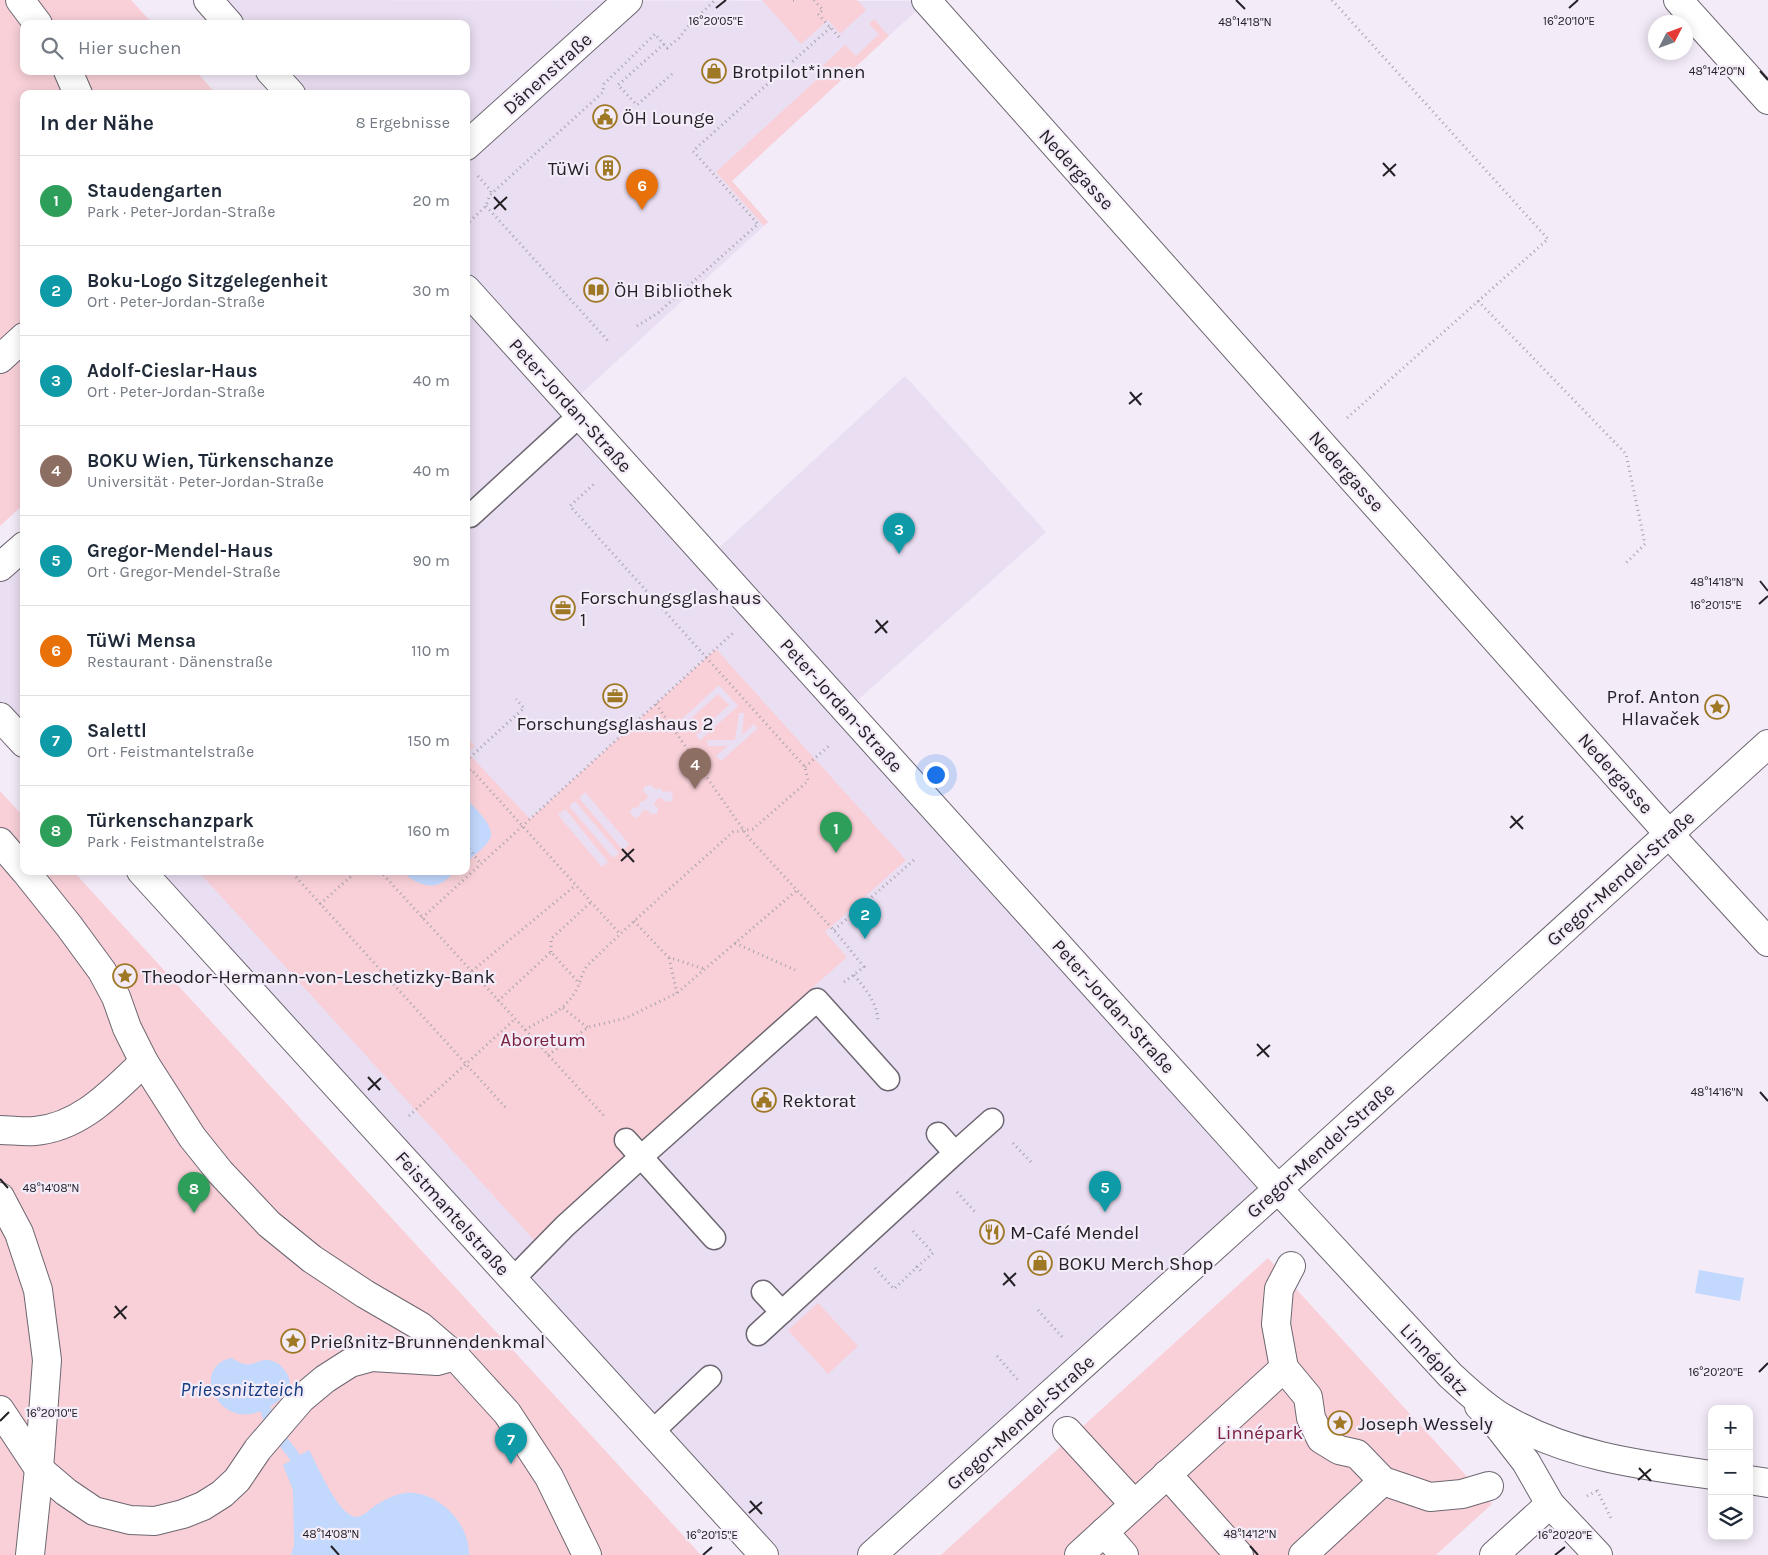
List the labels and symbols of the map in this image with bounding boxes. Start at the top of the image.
text: 16°20'05"E [689,14,743,28]
text: 16°20'10"E [1543,14,1595,28]
text: 48°14'18"N [1218,15,1272,29]
north arrow [1648,15,1693,60]
street label: Dänenstraße [499,28,596,119]
shop icon: Brotpilot*innen [701,58,727,84]
place label: Brotpilot*innen [732,61,865,83]
text: 48°14'20"N [1689,64,1745,78]
public building icon: ÖH Lounge [592,104,618,130]
place label: ÖH Lounge [622,107,714,129]
street label: Nedergasse [1034,125,1118,215]
building icon: TüWi [595,155,621,181]
place label: TüWi [548,158,590,180]
pin: 6 [626,169,658,210]
library icon: ÖH Bibliothek [583,277,609,303]
place label: ÖH Bibliothek [614,280,733,302]
street label: Peter-Jordan-Straße [504,334,636,477]
street label: Nedergasse [1304,427,1388,517]
pin: 3 [883,513,915,554]
text: 48°14'18"N [1690,575,1744,589]
place label: Forschungsglashaus 1 [580,587,762,631]
office icon: Forschungsglashaus 1 [550,595,576,621]
text: 16°20'15"E [1690,598,1742,612]
street label: Peter-Jordan-Straße [775,634,907,777]
office icon: Forschungsglashaus 2 [602,683,628,709]
place label: Prof. Anton Hlavaček [1606,686,1700,730]
place icon: Prof. Anton Hlavaček [1704,694,1730,720]
place label: Forschungsglashaus 2 [516,713,714,735]
street label: Nedergasse [1573,729,1657,819]
pin: 4 [679,748,711,789]
your location [923,762,949,788]
street label: Gregor-Mendel-Straße [1542,807,1699,951]
pin: 1 [820,812,852,853]
pin: 2 [849,898,881,939]
street label: Peter-Jordan-Straße [1047,935,1179,1078]
place icon: Theodor-Hermann-von-Leschetizky-Bank [112,963,138,989]
place label: Theodor-Hermann-von-Leschetizky-Bank [142,966,495,988]
park label: Aboretum [500,1029,586,1051]
street label: Gregor-Mendel-Straße [1242,1079,1399,1223]
text: 48°14'16"N [1690,1085,1744,1099]
public building icon: Rektorat [751,1087,777,1113]
place label: Rektorat [782,1090,856,1112]
street label: Feistmantelstraße [391,1147,514,1280]
pin: 5 [1089,1171,1121,1212]
pin: 8 [178,1172,210,1213]
text: 48°14'08"N [23,1181,79,1195]
restaurant icon: M-Café Mendel [979,1219,1005,1245]
place label: M-Café Mendel [1010,1222,1139,1244]
shop icon: BOKU Merch Shop [1027,1250,1053,1276]
place label: BOKU Merch Shop [1058,1253,1213,1275]
street label: Linnéplatz [1395,1319,1473,1400]
place icon: Prießnitz-Brunnendenkmal [280,1328,306,1354]
place label: Prießnitz-Brunnendenkmal [310,1331,545,1353]
street label: Gregor-Mendel-Straße [942,1351,1099,1495]
text: 16°20'20"E [1688,1365,1744,1379]
water label: Priessnitzteich [180,1378,304,1401]
text: 16°20'10"E [26,1406,78,1420]
place icon: Joseph Wessely [1327,1410,1353,1436]
place label: Joseph Wessely [1358,1413,1493,1435]
park label: Linnépark [1217,1422,1303,1444]
pin: 7 [495,1423,527,1464]
text: 48°14'08"N [303,1527,359,1541]
text: 48°14'12"N [1223,1527,1277,1541]
text: 16°20'15"E [686,1528,738,1542]
text: 16°20'20"E [1537,1528,1593,1542]

